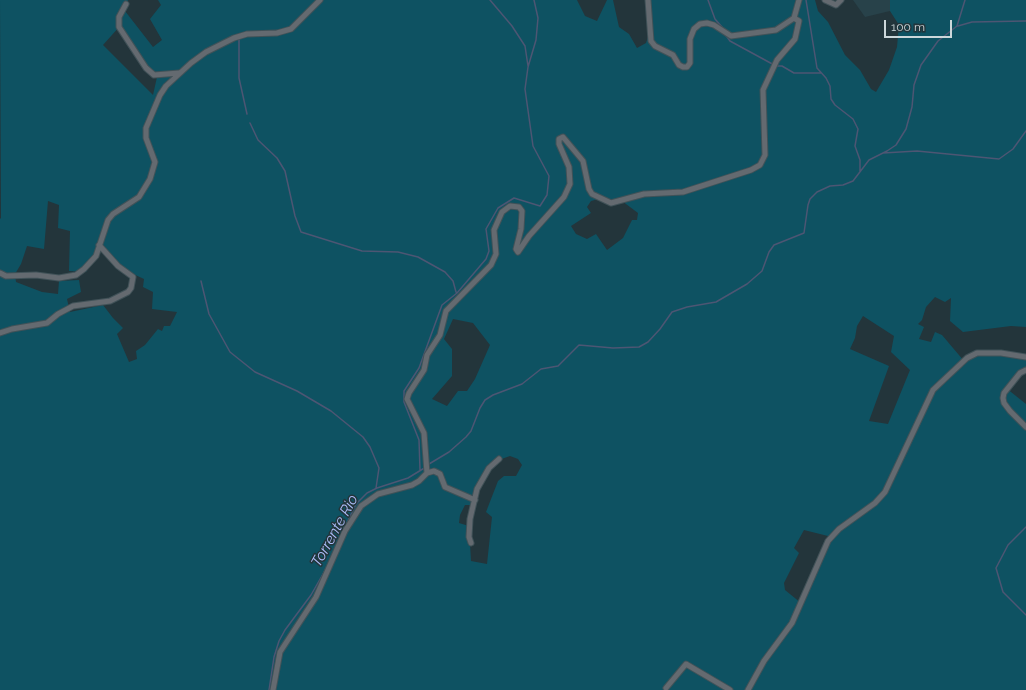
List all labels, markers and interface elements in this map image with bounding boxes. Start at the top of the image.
scale bar [886,12,954,38]
text: 100 m [891,20,925,34]
water label: Torrente Rio [308,492,362,570]

